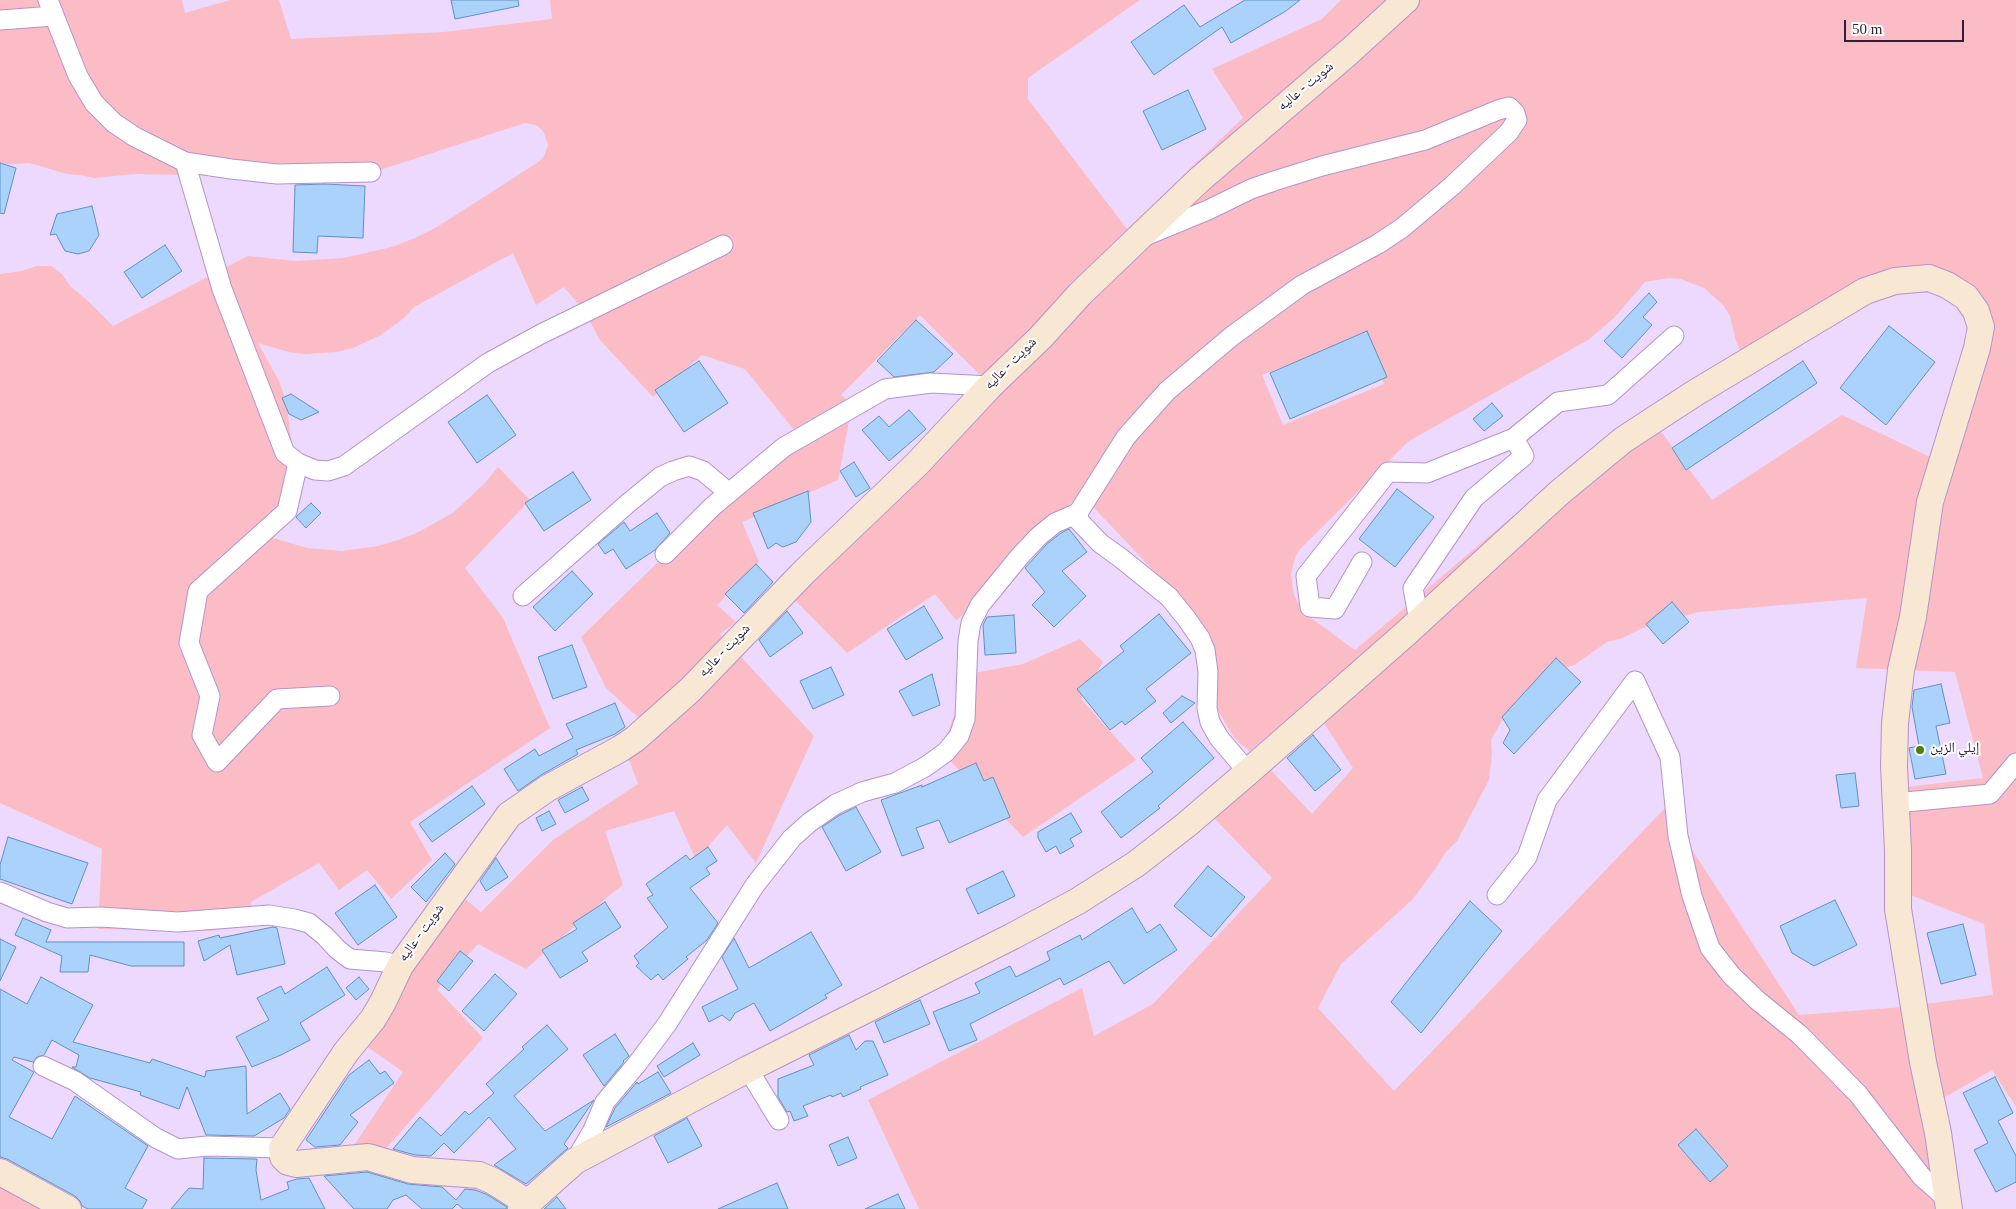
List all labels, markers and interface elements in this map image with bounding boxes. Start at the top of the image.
scale bar [1846,10,1966,42]
text: 50 m [1852,21,1882,37]
street label: شويت - عاليه [1276,60,1338,116]
street label: شويت - عاليه [982,335,1042,395]
street label: شويت - عاليه [697,622,755,682]
place label: إيلي الزين [1930,742,1979,758]
marker: إيلي الزين [1914,744,1926,756]
street label: شويت - عاليه [396,902,450,966]

